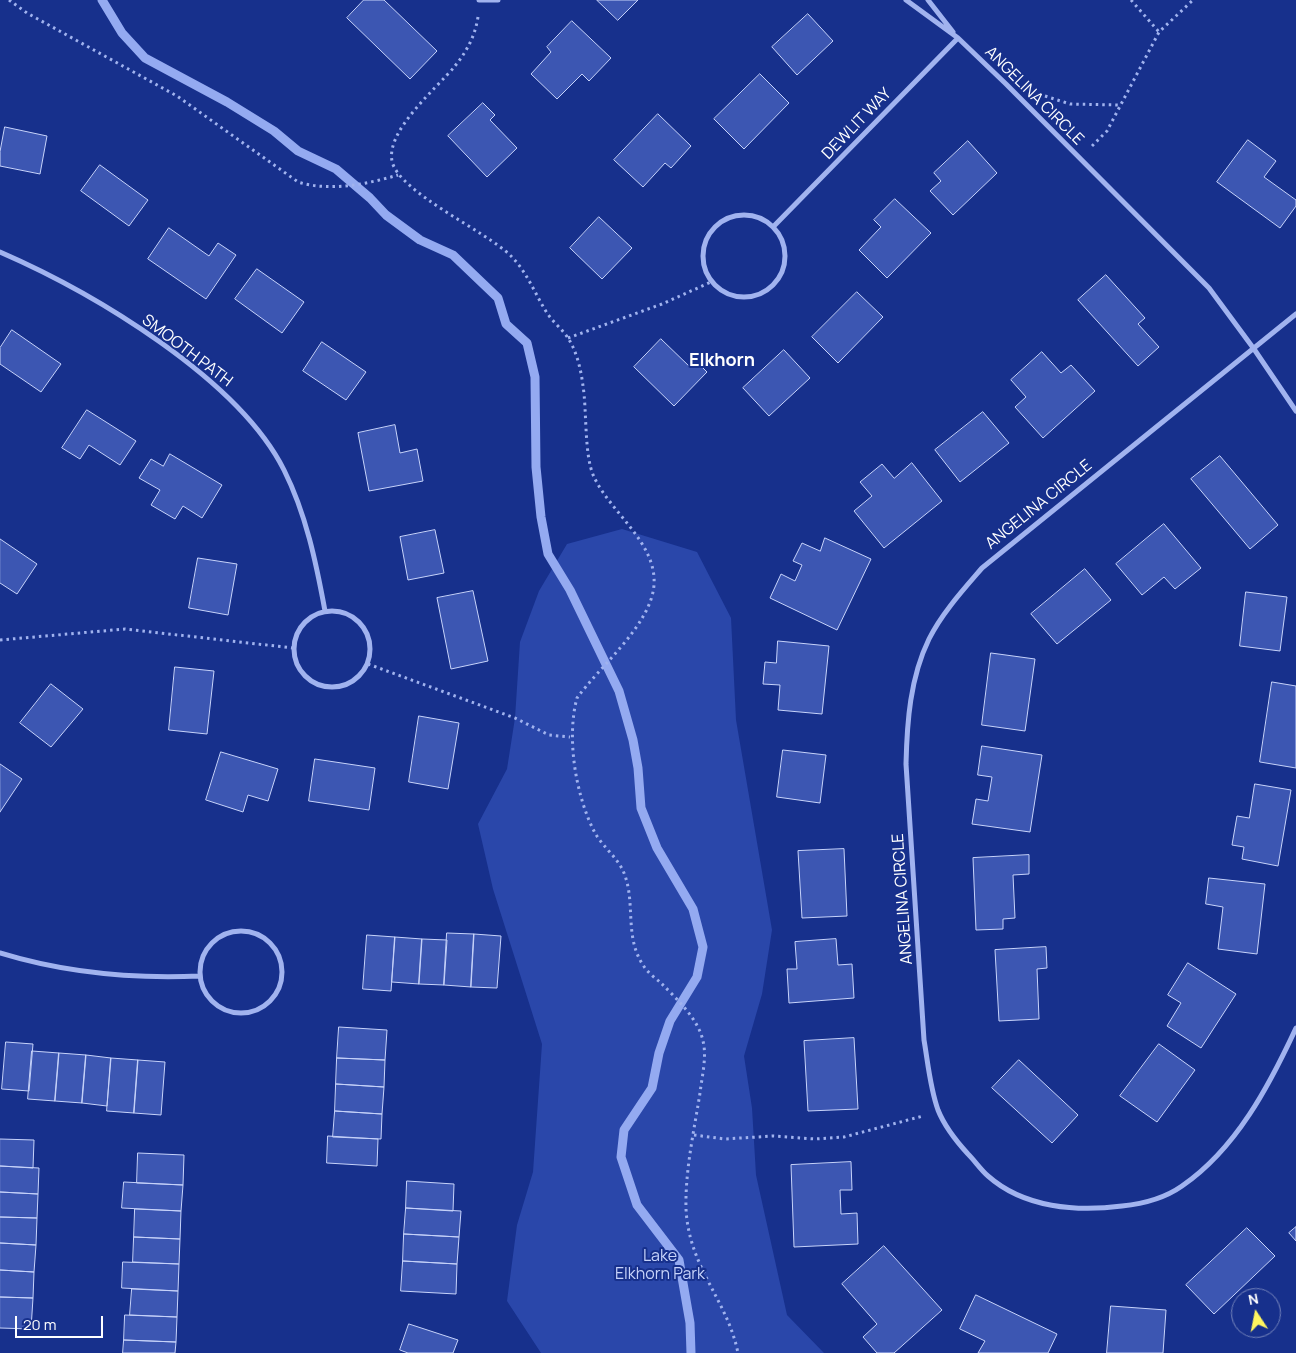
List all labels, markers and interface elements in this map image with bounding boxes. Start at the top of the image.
street label: ANGELINA CIRCLE [981,43,1087,149]
street label: DEWLIT WAY [818,84,896,164]
street label: SMOOTH PATH [138,311,236,391]
district label: Elkhorn [689,350,755,372]
street label: ANGELINA CIRCLE [982,456,1096,554]
street label: ANGELINA CIRCLE [889,833,917,965]
park label: Lake Elkhorn Park [615,1247,705,1285]
north arrow [1231,1288,1281,1338]
text: N [1246,1288,1260,1309]
scale bar [18,1306,105,1338]
text: 20 m [23,1314,56,1335]

